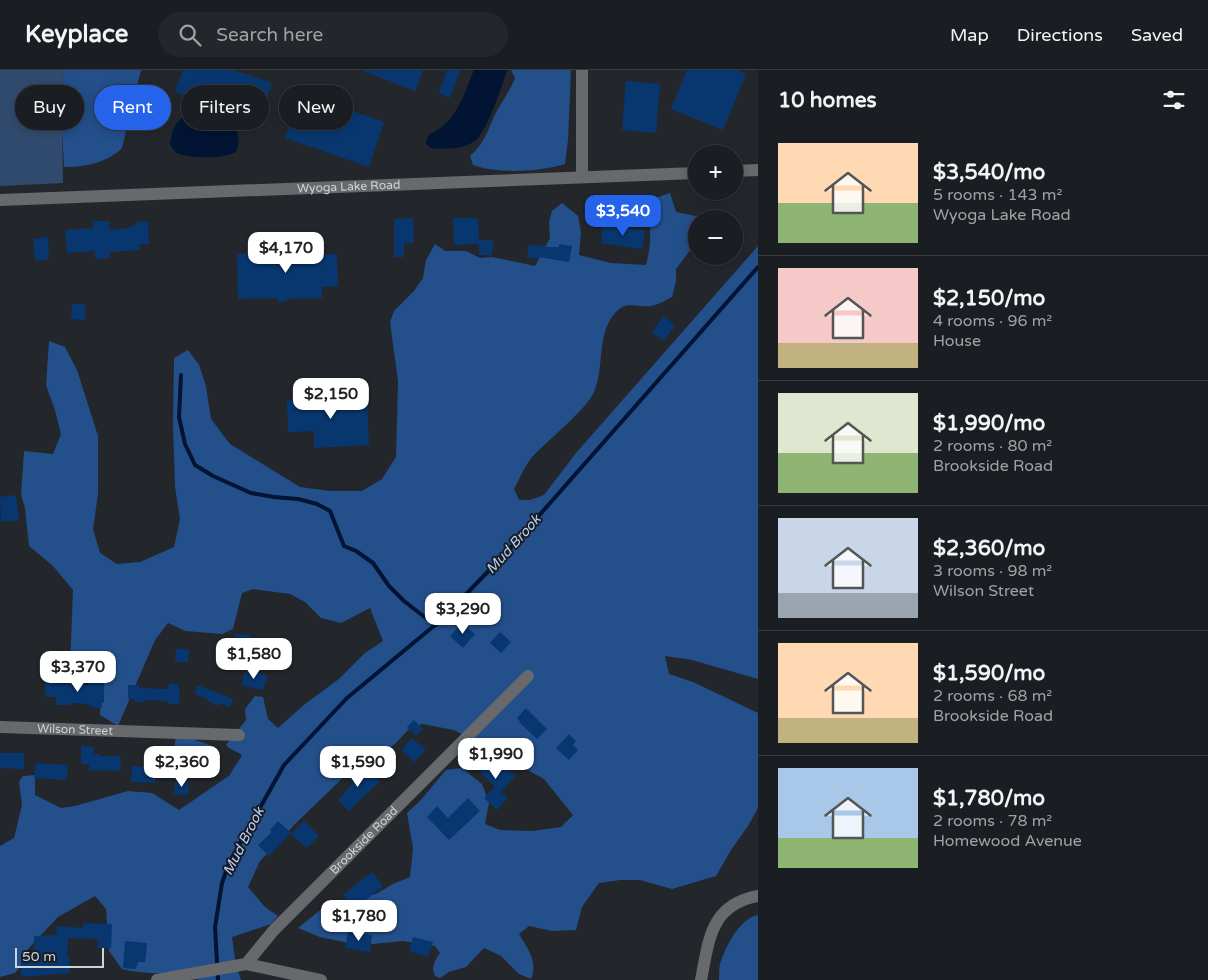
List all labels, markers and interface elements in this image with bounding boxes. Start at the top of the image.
search box [158,12,508,57]
text: Keyplace [25,20,128,49]
icon: search [176,21,204,49]
text: Search here [216,24,323,46]
text: Map [950,24,989,46]
text: Directions [1017,24,1103,46]
text: Saved [1131,24,1183,46]
chip: Buy [15,85,84,130]
chip: Rent [94,85,171,130]
chip: Filters [181,85,269,130]
chip: New [279,85,353,130]
icon: filters [1160,86,1188,114]
text: 10 homes [778,88,877,113]
map controls [688,145,743,265]
button: + [688,145,743,200]
text: $3,540/mo [933,160,1045,185]
icon: home [818,163,878,223]
street label: Wyoga Lake Road [297,177,401,195]
text: 5 rooms · 143 m² [933,185,1062,205]
pin: $3,540 [582,194,664,237]
text: $3,540 [596,201,650,221]
text: Wyoga Lake Road [933,205,1071,225]
button: − [688,210,743,265]
pin: $4,170 [245,232,327,274]
text: $4,170 [259,238,313,258]
text: $2,150/mo [933,286,1045,311]
icon: home [818,288,878,348]
text: 4 rooms · 96 m² [933,311,1052,331]
text: House [933,331,981,351]
pin: $2,150 [290,378,372,420]
text: $2,150 [304,384,358,404]
text: $1,990/mo [933,411,1045,436]
icon: home [818,413,878,473]
text: 2 rooms · 80 m² [933,436,1052,456]
text: Brookside Road [933,456,1053,476]
water label: Mud Brook [482,510,545,577]
text: $2,360/mo [933,536,1045,561]
icon: home [818,538,878,598]
text: 3 rooms · 98 m² [933,561,1052,581]
text: Wilson Street [933,581,1034,601]
pin: $3,290 [422,592,504,635]
text: $3,290 [436,599,490,619]
pin: $1,580 [213,638,295,680]
text: $1,580 [227,644,281,664]
pin: $3,370 [37,650,119,693]
text: $3,370 [51,657,105,677]
text: $1,590/mo [933,661,1045,686]
icon: home [818,663,878,723]
text: 2 rooms · 68 m² [933,686,1052,706]
text: Brookside Road [933,706,1053,726]
street label: Wilson Street [37,721,114,738]
pin: $1,990 [455,738,537,780]
text: $1,990 [469,744,523,764]
pin: $2,360 [141,746,223,788]
pin: $1,590 [317,746,399,788]
text: $2,360 [155,752,209,772]
text: $1,590 [331,752,385,772]
text: $1,780/mo [933,786,1045,811]
icon: home [818,788,878,848]
water label: Mud Brook [219,803,268,878]
street label: Brookside Road [327,803,401,877]
text: 2 rooms · 78 m² [933,811,1052,831]
text: Homewood Avenue [933,831,1082,851]
pin: $1,780 [318,900,400,942]
text: $1,780 [332,906,386,926]
scale bar [15,945,104,968]
text: 50 m [22,948,56,965]

